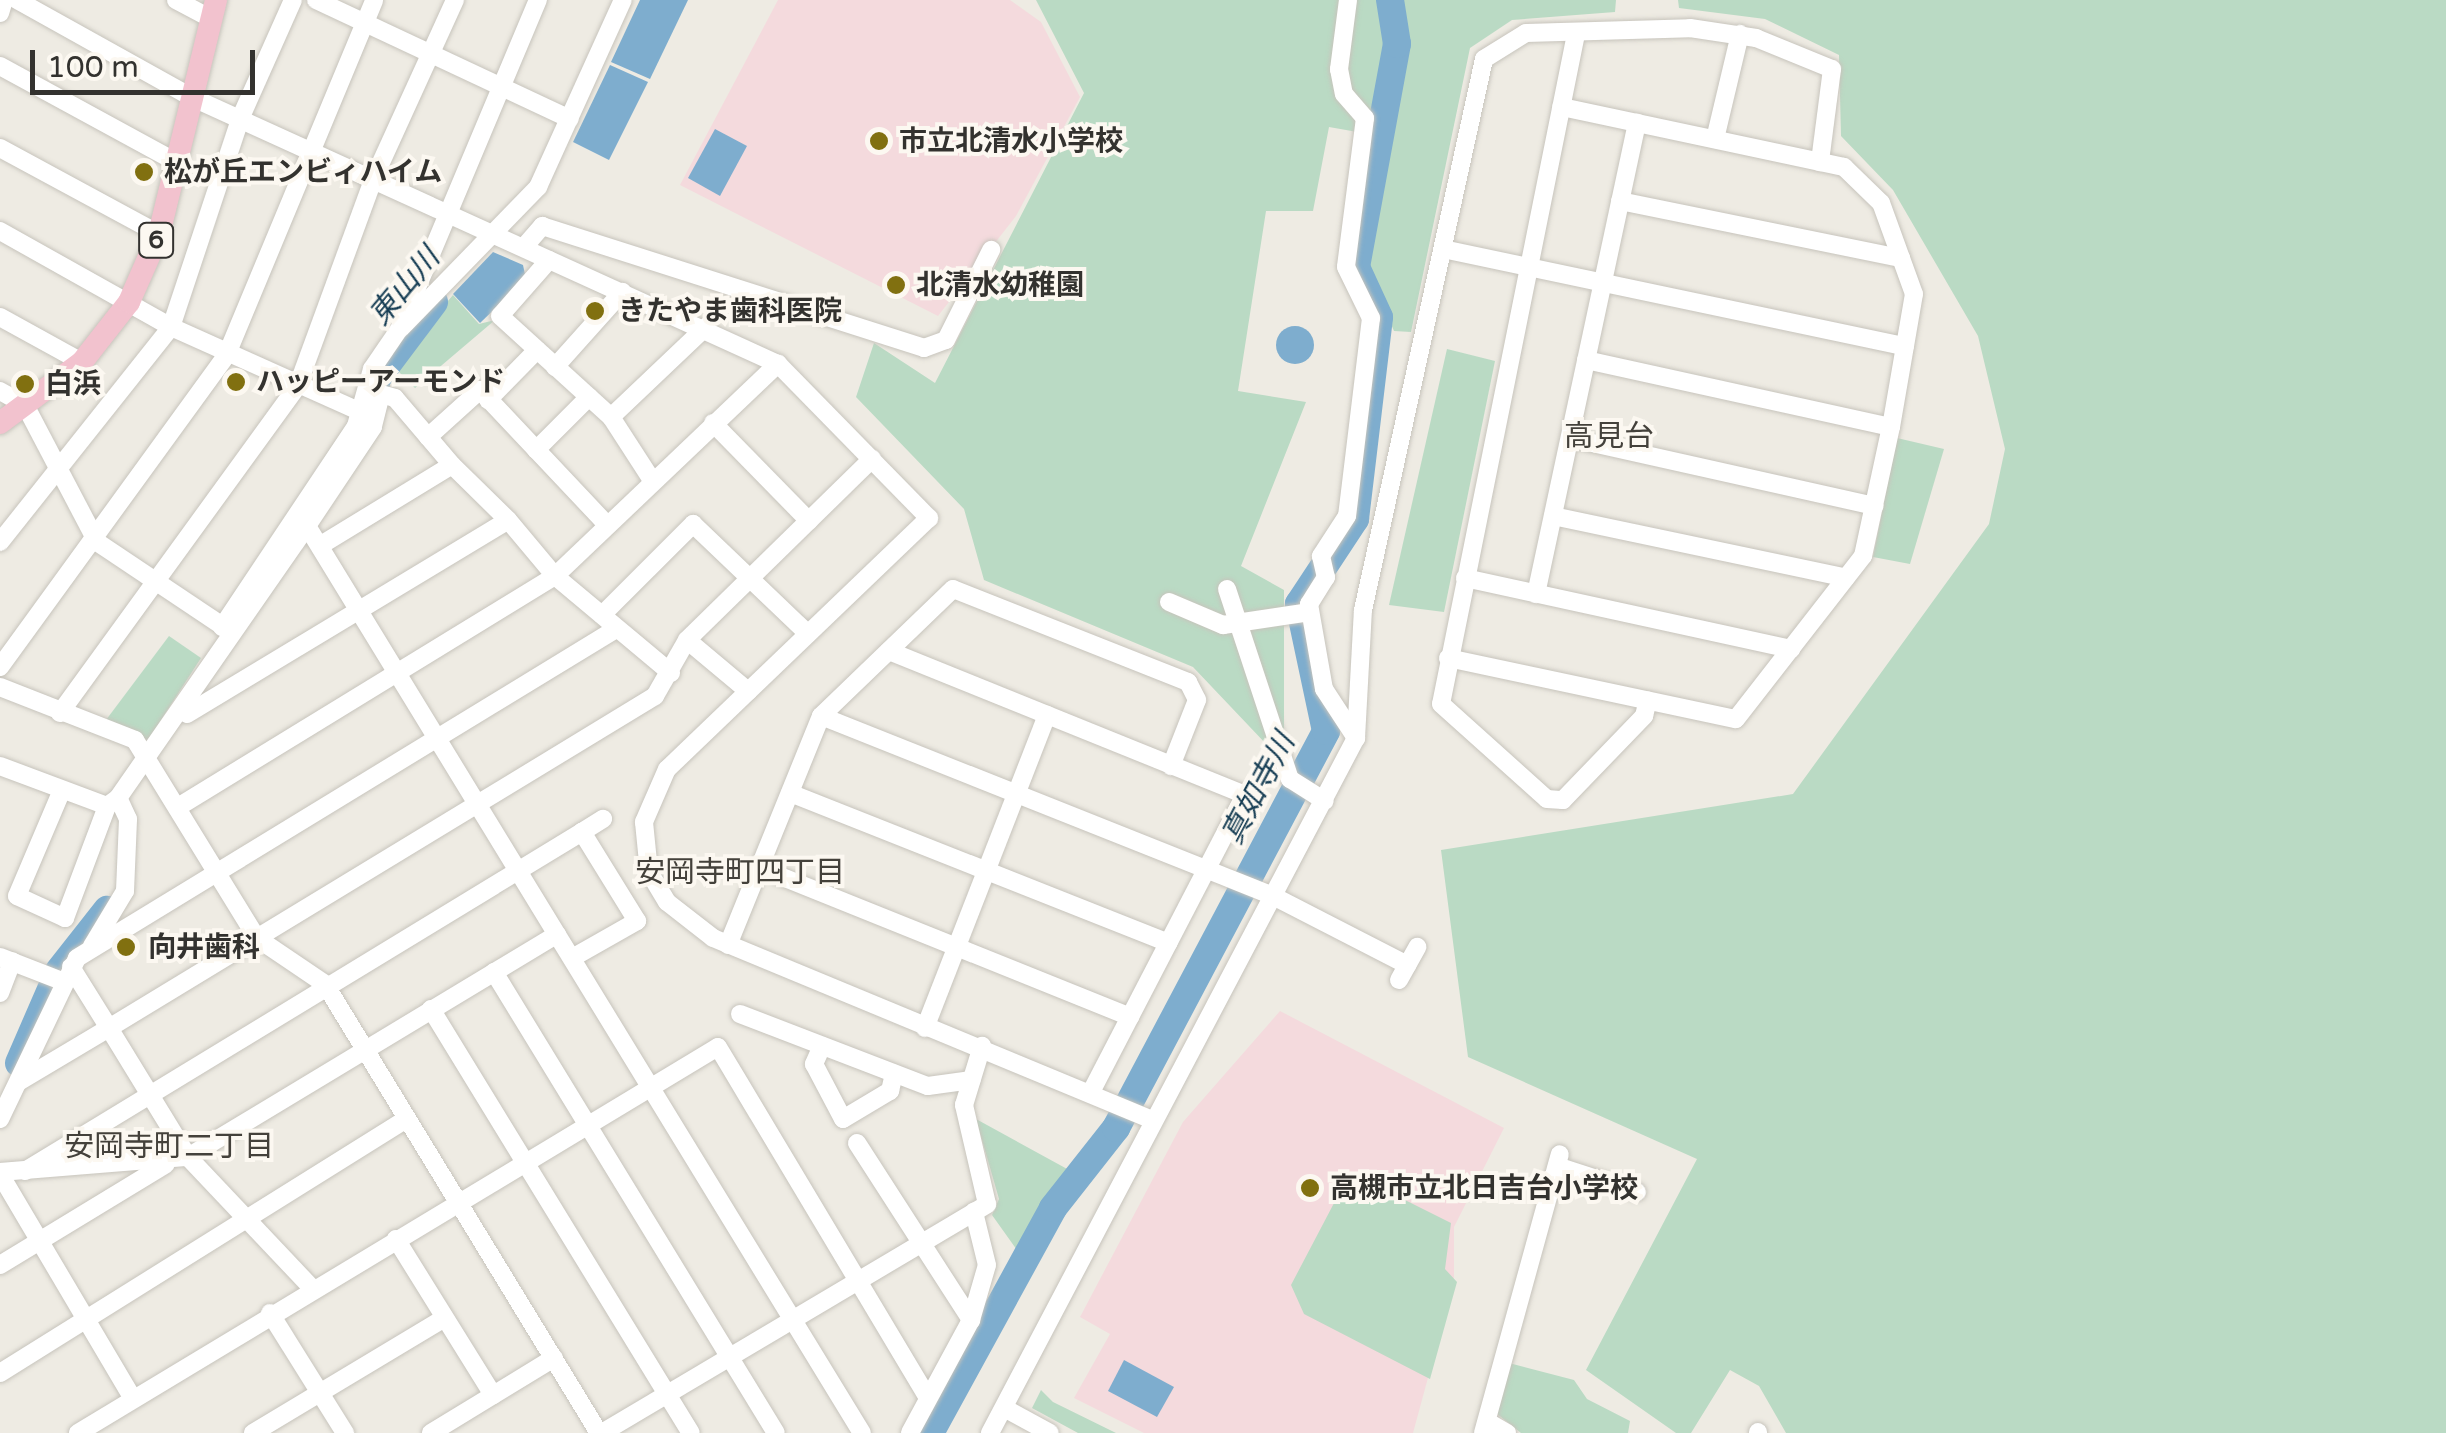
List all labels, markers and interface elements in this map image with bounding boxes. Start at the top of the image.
scale bar [35,30,260,92]
text: 100 m [47,49,139,86]
place label: 市立北清水小学校 [899,124,1123,158]
marker: 市立北清水小学校 [868,130,890,152]
place label: 松が丘エンビィハイム [164,155,444,189]
marker: 松が丘エンビィハイム [133,161,155,183]
road number: 6 [136,220,176,260]
water label: 東山川 [362,241,448,333]
place label: 北清水幼稚園 [916,268,1084,302]
marker: 北清水幼稚園 [885,274,907,296]
place label: きたやま歯科医院 [618,294,842,328]
marker: きたやま歯科医院 [582,298,608,324]
place label: ハッピーアーモンド [256,365,506,399]
place label: 白浜 [45,367,101,401]
marker: ハッピーアーモンド [225,371,247,393]
marker: 白浜 [14,373,36,395]
district label: 高見台 [1564,419,1654,455]
water label: 真如寺川 [1215,728,1303,850]
district label: 安岡寺町四丁目 [635,855,845,891]
place label: 向井歯科 [148,930,260,964]
marker: 向井歯科 [113,934,139,960]
district label: 安岡寺町二丁目 [64,1129,274,1165]
place label: 高槻市立北日吉台小学校 [1330,1171,1638,1205]
marker: 高槻市立北日吉台小学校 [1299,1177,1321,1199]

